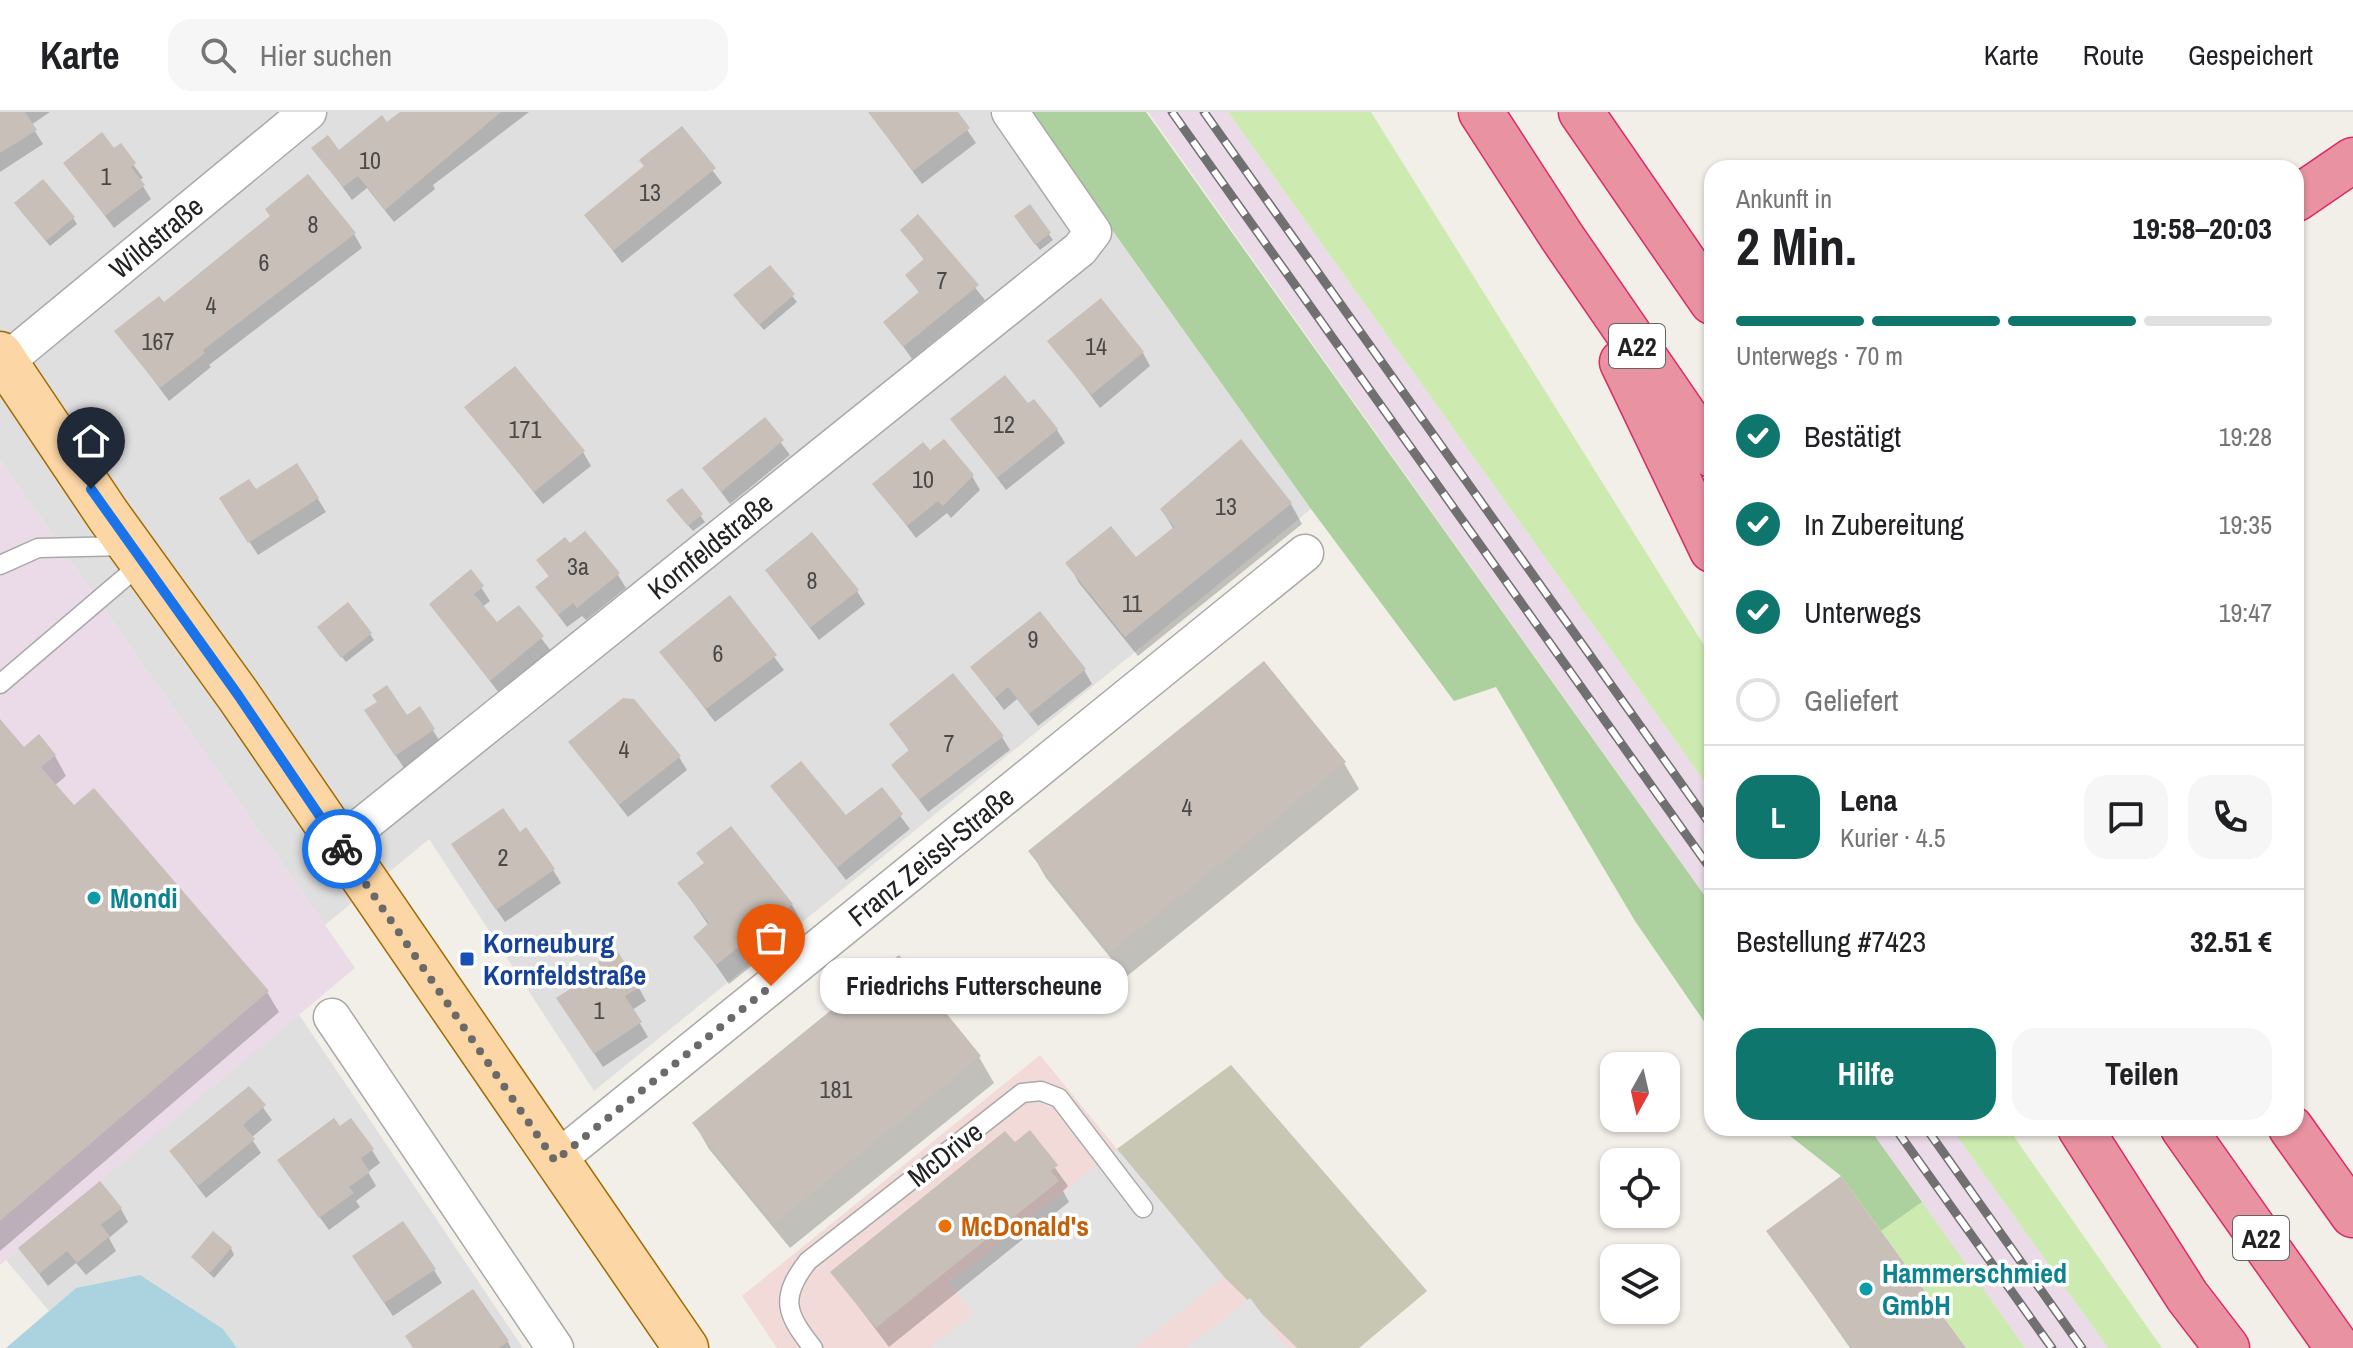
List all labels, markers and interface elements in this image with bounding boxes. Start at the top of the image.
search box [168,19,728,91]
text: Karte [40,30,120,81]
icon: search [196,33,240,77]
text: Hier suchen [260,35,392,75]
text: Karte [1984,36,2039,74]
text: Route [2083,36,2144,74]
text: Gespeichert [2188,36,2313,74]
house number: 10 [359,144,381,176]
house number: 1 [101,160,112,192]
house number: 13 [639,176,661,208]
text: Ankunft in [1736,181,1832,216]
street label: Wildstraße [101,187,211,287]
house number: 8 [308,208,318,240]
text: 19:58–20:03 [2133,208,2272,248]
text: 2 Min. [1736,211,1857,281]
house number: 6 [259,246,269,278]
house number: 7 [937,264,948,296]
house number: 4 [206,289,217,321]
road number: A22 [1609,324,1665,368]
house number: 167 [142,325,174,357]
house number: 14 [1085,330,1107,362]
text: Unterwegs · 70 m [1736,338,1903,373]
pin [57,407,125,489]
house number: 12 [993,408,1015,440]
house number: 171 [509,413,541,445]
icon: check [1736,414,1780,458]
text: Bestätigt [1804,416,1901,456]
icon: home [69,419,113,463]
text: 19:28 [2219,419,2272,454]
house number: 10 [912,463,934,495]
street label: Kornfeldstraße [639,484,781,608]
house number: 13 [1215,490,1237,522]
icon: check [1736,502,1780,546]
text: In Zubereitung [1804,504,1964,544]
text: 19:35 [2219,507,2272,542]
house number: 3a [567,550,589,582]
house number: 8 [807,564,817,596]
house number: 11 [1122,587,1142,619]
icon: check [1736,590,1780,634]
text: Unterwegs [1804,592,1922,632]
text: 19:47 [2219,595,2272,630]
house number: 9 [1028,623,1038,655]
house number: 6 [713,637,723,669]
text: Geliefert [1804,680,1898,720]
house number: 7 [944,727,955,759]
house number: 4 [619,733,630,765]
button: chat [2084,775,2168,859]
button: phone [2188,775,2272,859]
street label: Franz Zeissl-Straße [840,778,1022,935]
text: Lena [1840,780,1897,820]
house number: 4 [1182,791,1193,823]
text: L [1770,797,1786,837]
courier [302,809,382,889]
text: Kurier · 4.5 [1840,820,1945,855]
icon: bike [320,827,364,871]
house number: 2 [498,841,508,873]
place label: Mondi [110,879,178,917]
marker: Mondi [85,889,103,907]
pin [737,904,805,986]
icon: bag [749,916,793,960]
text: Bestellung #7423 [1736,921,1926,961]
text: 32.51 € [2190,921,2272,961]
place label: Korneuburg Kornfeldstraße [483,924,646,994]
marker: Korneuburg Kornfeldstraße [458,950,476,968]
callout: Friedrichs Futterscheune [819,958,1127,1014]
text: Friedrichs Futterscheune [846,968,1102,1003]
house number: 1 [594,994,605,1026]
button: Hilfe [1736,1028,1996,1120]
button: Teilen [2012,1028,2272,1120]
north arrow [1600,1052,1680,1132]
map controls [1600,1052,1680,1324]
house number: 181 [820,1073,852,1105]
street label: McDrive [900,1113,990,1195]
button: locate [1600,1148,1680,1228]
place label: McDonald's [961,1207,1089,1245]
road number: A22 [2233,1216,2289,1260]
marker: McDonald's [936,1217,954,1235]
button: layers [1600,1244,1680,1324]
place label: Hammerschmied GmbH [1882,1254,2067,1324]
marker: Hammerschmied GmbH [1857,1280,1875,1298]

